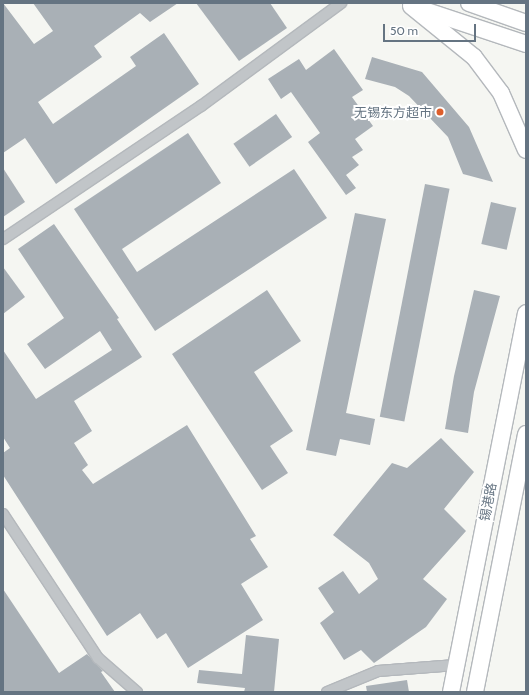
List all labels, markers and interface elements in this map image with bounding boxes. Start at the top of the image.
scale bar [385,16,478,42]
text: 50 m [390,23,418,38]
place label: 无锡东方超市 [354,104,432,120]
marker: 无锡东方超市 [435,107,445,117]
street label: 锡港路 [477,481,499,523]

